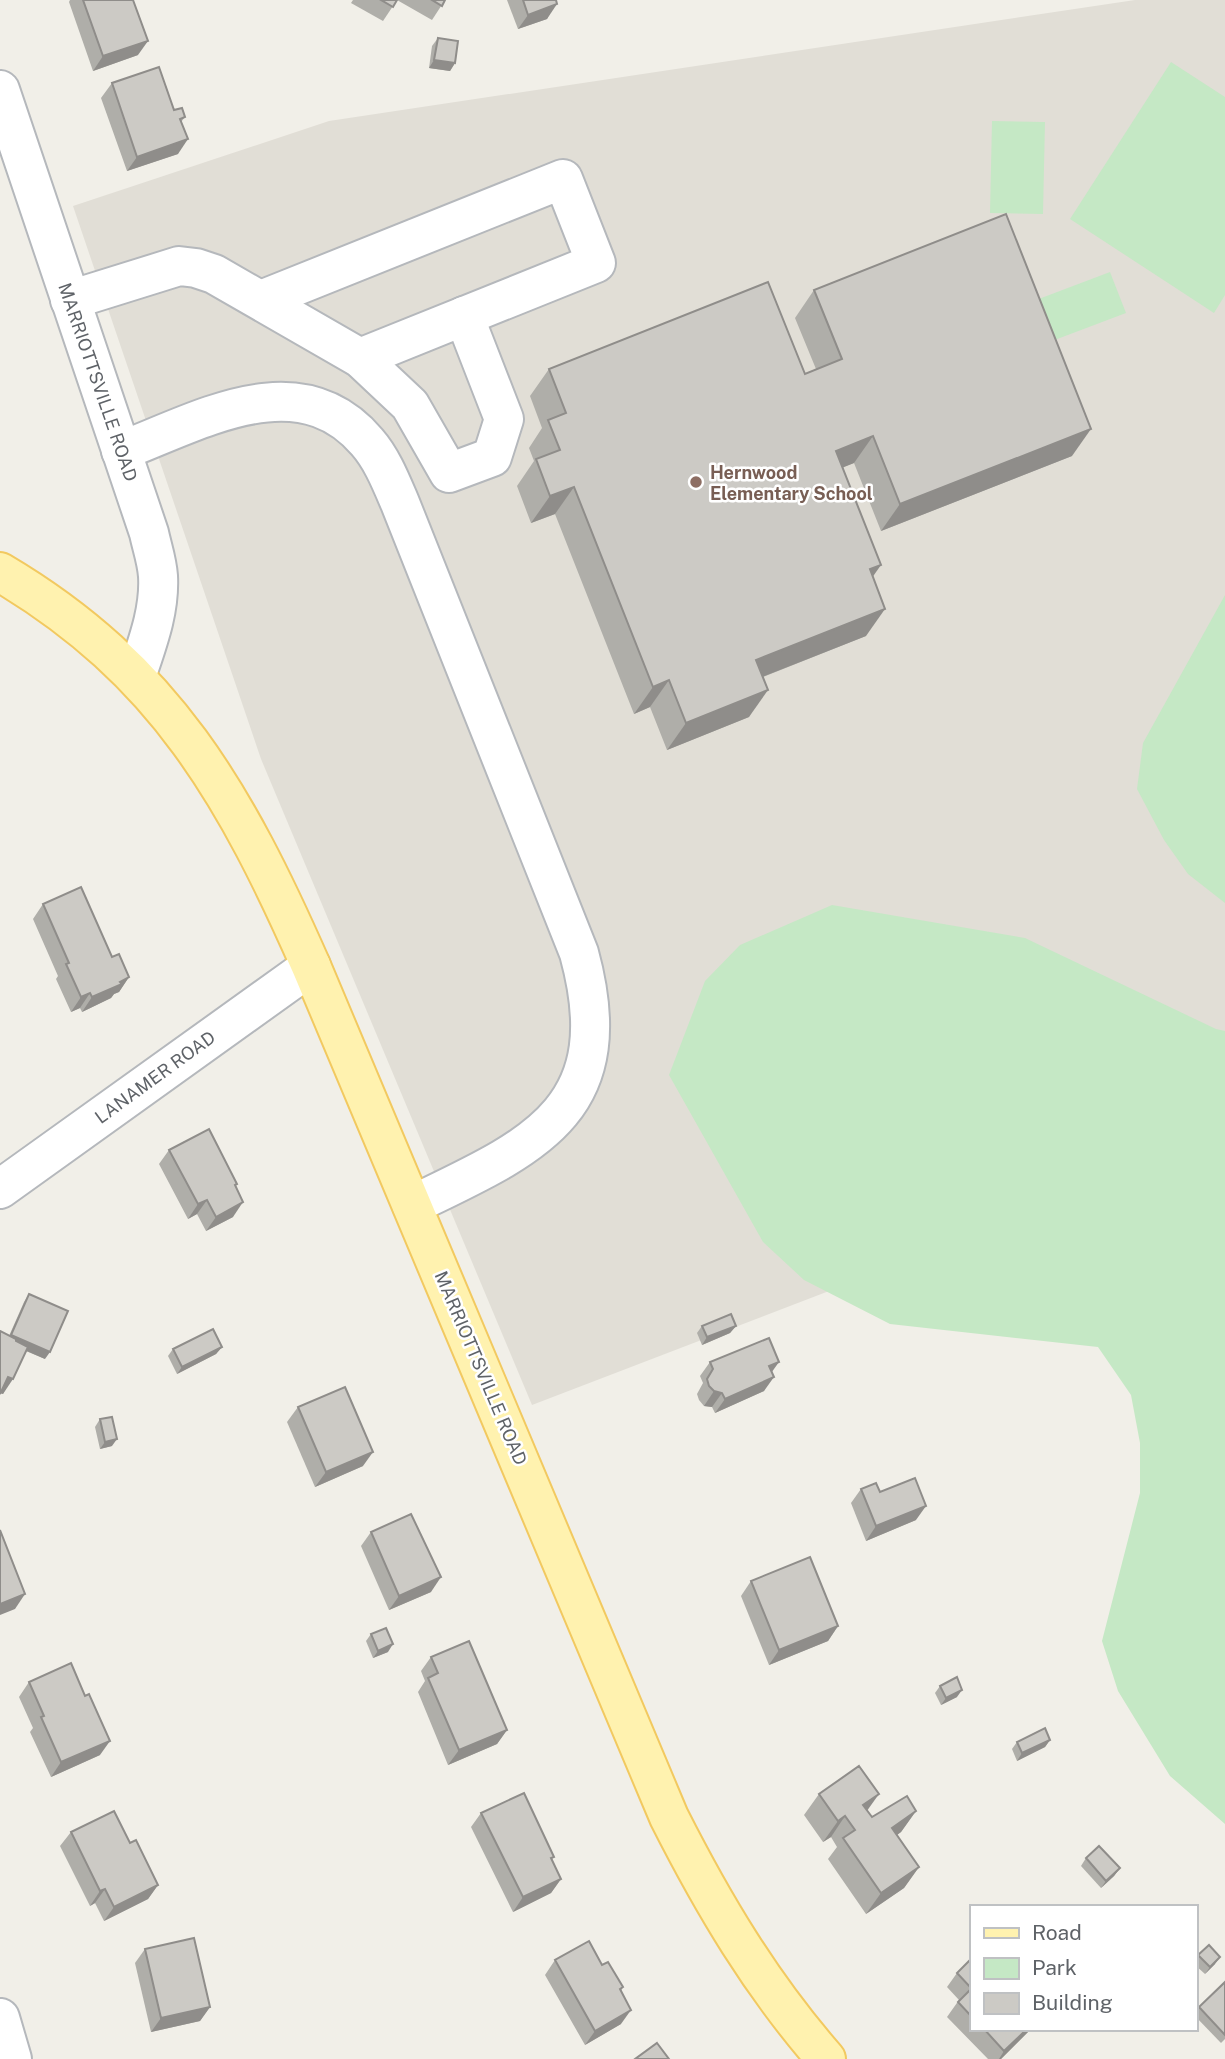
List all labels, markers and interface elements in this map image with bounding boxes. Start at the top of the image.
street label: MARRIOTTSVILLE ROAD [54,280,142,484]
place label: Hernwood Elementary School [710,462,873,504]
marker: Hernwood Elementary School [688,474,704,490]
street label: LANAMER ROAD [91,1026,219,1128]
street label: MARRIOTTSVILLE ROAD [431,1268,531,1468]
legend [970,1905,1197,2031]
text: Road [1032,1920,1082,1945]
text: Park [1032,1955,1077,1980]
text: Building [1032,1990,1113,2015]

